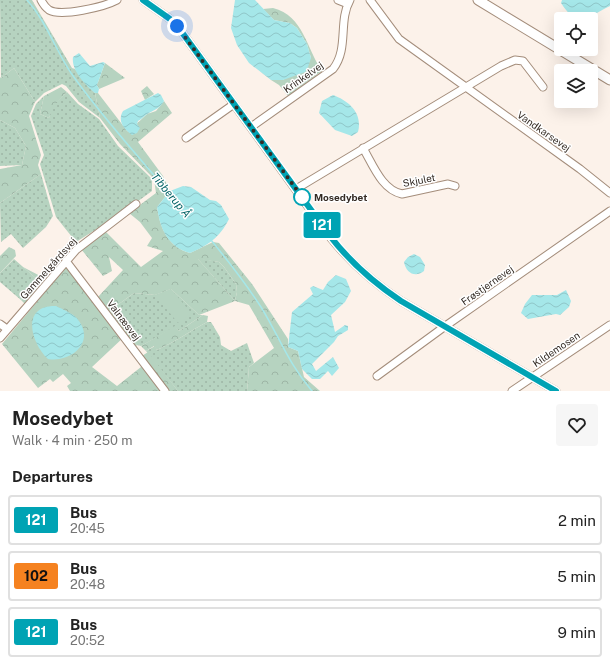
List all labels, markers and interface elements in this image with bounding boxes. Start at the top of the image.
map controls [554,12,598,108]
button: locate [554,12,598,56]
your location [167,16,187,36]
street label: Krinkelvej [281,59,325,95]
button: layers [554,64,598,108]
street label: Vandkarsevej [515,108,573,154]
water label: Tibberup Å [149,170,194,220]
street label: Skjulet [402,171,436,189]
marker: Mosedybet [293,188,311,206]
place label: Mosedybet [314,191,367,203]
line badge: 121 [299,212,345,238]
text: 121 [312,217,332,233]
street label: Gammelgårdsvej [17,235,79,301]
street label: Frøstjernevej [458,263,516,307]
street label: Valnæsvej [105,297,143,343]
street label: Kildemosen [530,329,582,369]
button: heart [556,404,598,446]
text: Mosedybet [12,407,113,429]
text: Walk · 4 min · 250 m [12,433,132,448]
text: Departures [12,468,93,485]
text: Bus [70,504,97,521]
text: 121 [26,512,46,528]
text: 2 min [558,512,596,529]
text: 20:45 [70,521,105,536]
text: Bus [70,560,97,577]
text: 102 [24,568,48,584]
text: 5 min [557,568,596,585]
text: 20:48 [70,577,105,592]
text: Bus [70,616,97,633]
text: 121 [26,624,46,640]
text: 9 min [558,624,596,641]
text: 20:52 [70,633,105,648]

